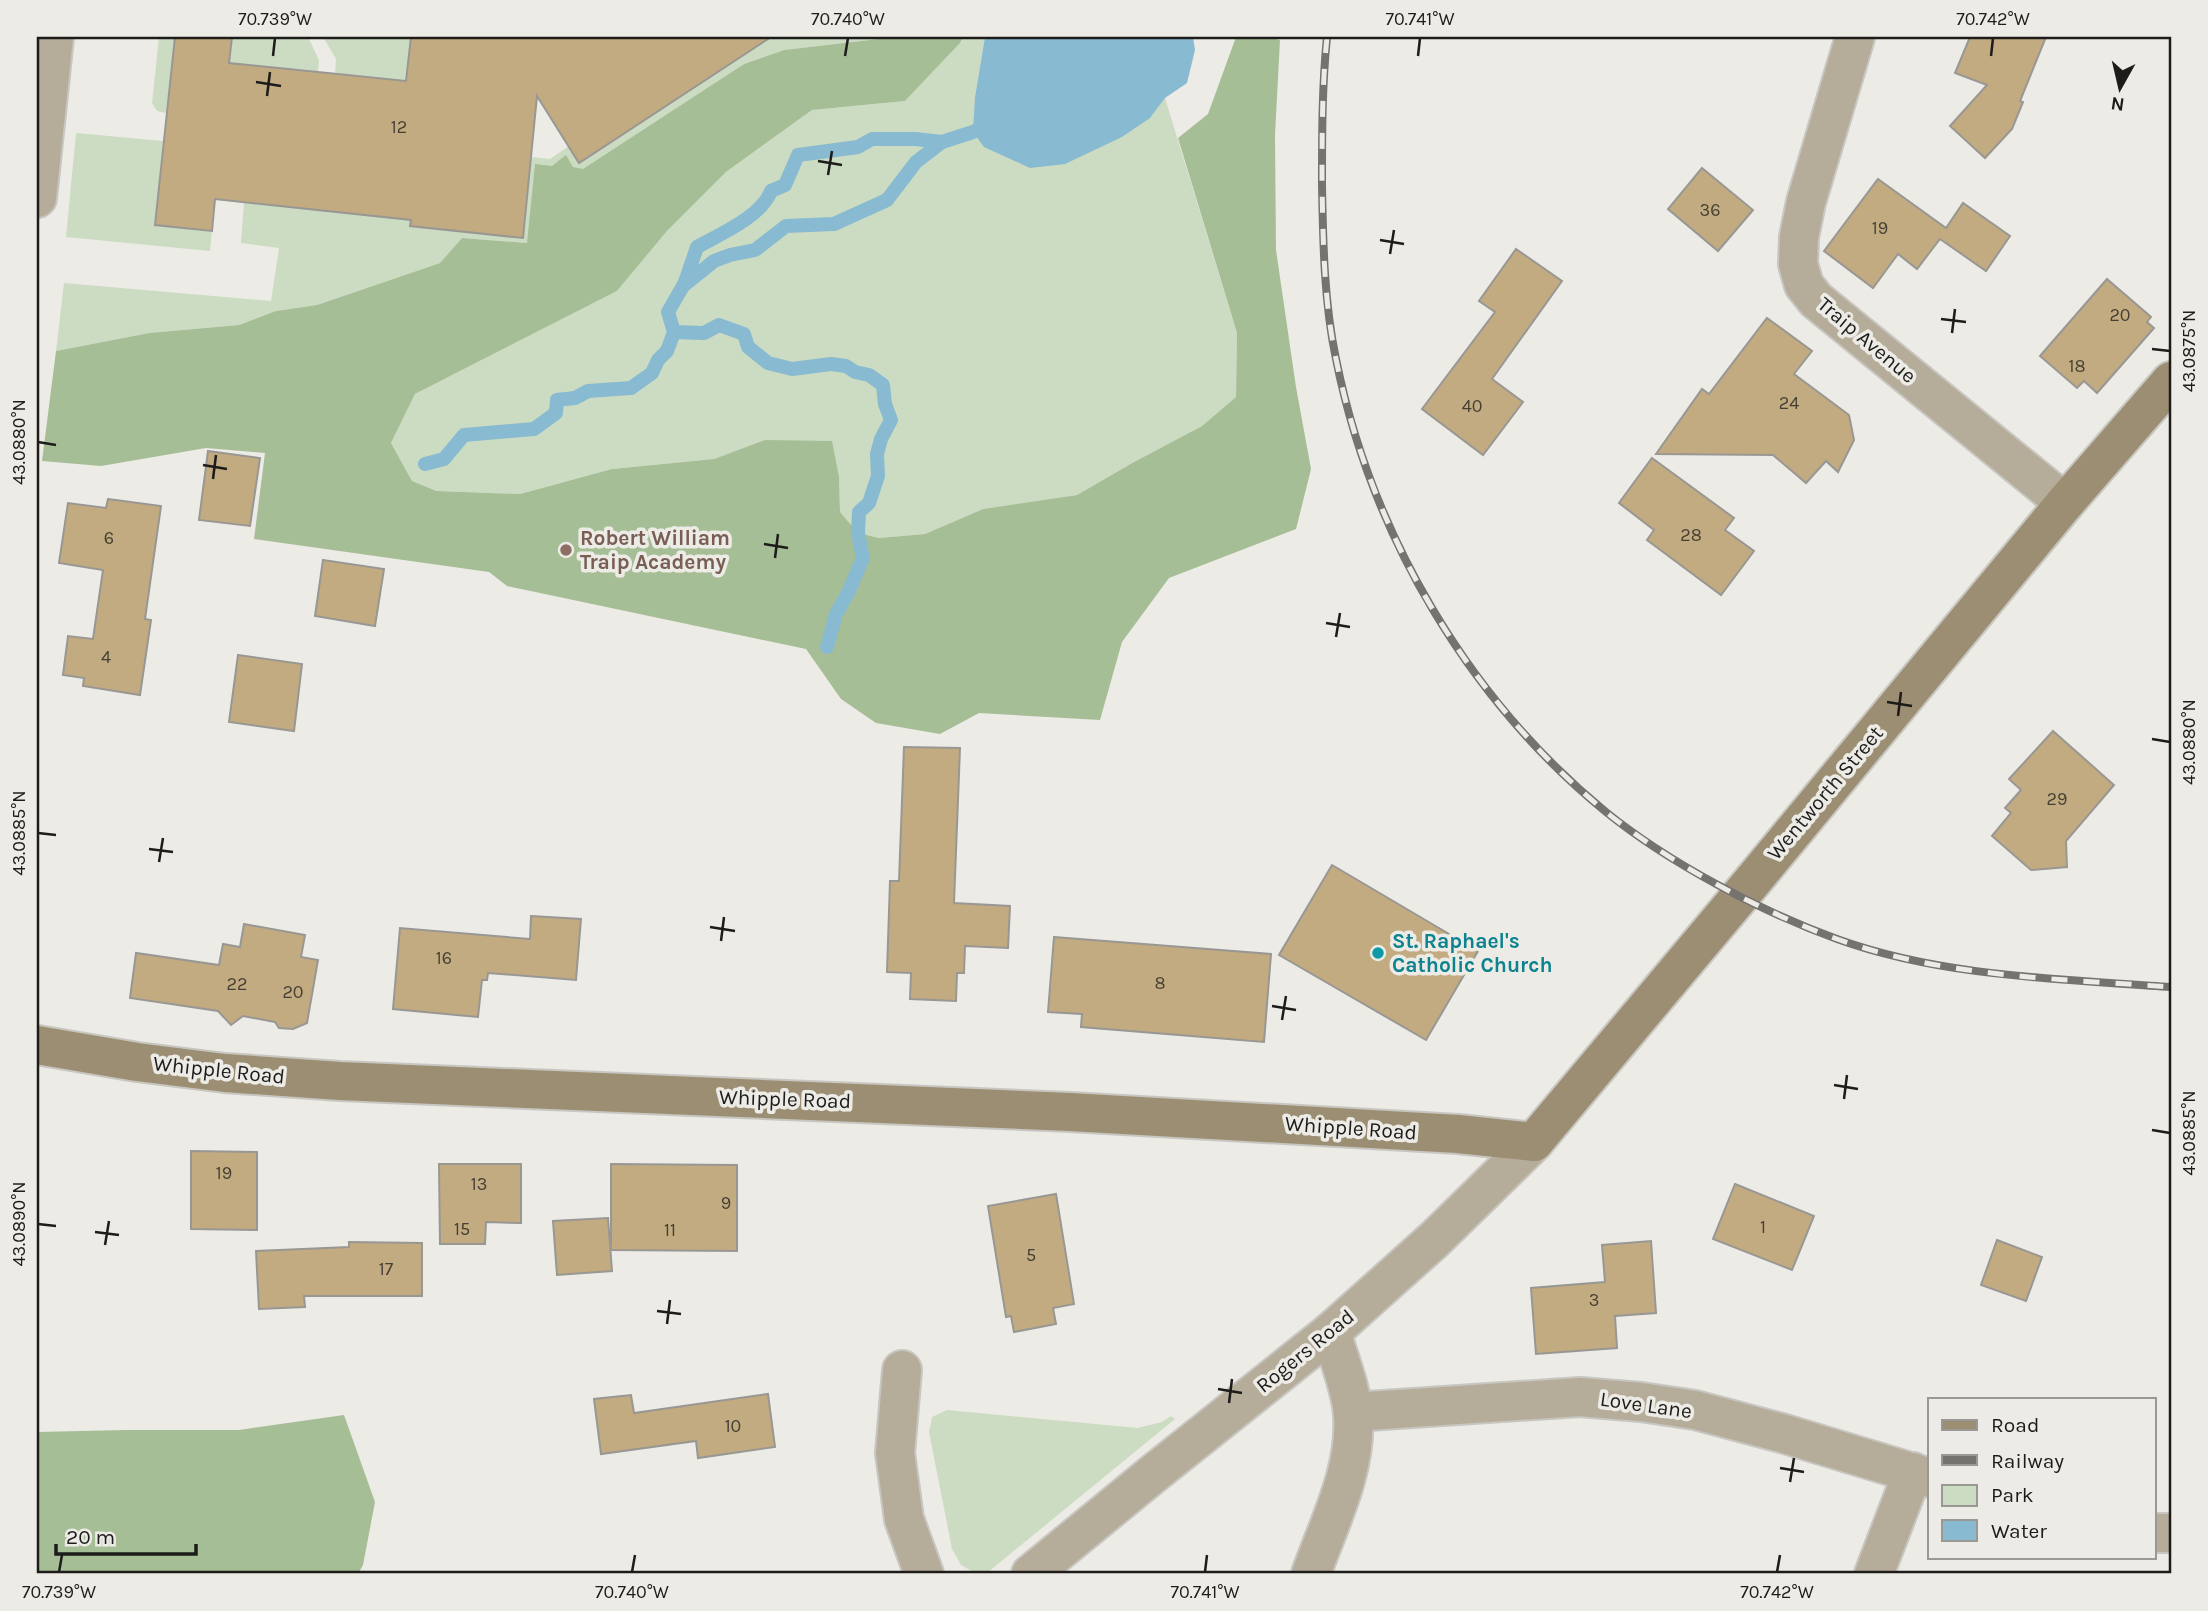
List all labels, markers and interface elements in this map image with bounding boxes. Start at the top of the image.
text: 70.739°W [238,8,312,30]
text: 70.740°W [811,8,885,30]
text: 70.741°W [1385,8,1455,30]
text: 70.742°W [1956,8,2030,30]
north arrow [2086,52,2156,122]
text: N [2109,92,2126,116]
house number: 12 [391,116,407,138]
house number: 36 [1700,199,1720,221]
house number: 19 [1872,217,1888,239]
street label: Traip Avenue [1813,292,1921,388]
house number: 20 [2109,304,2131,326]
text: 43.0875°N [2178,310,2200,392]
house number: 18 [2068,355,2086,377]
house number: 24 [1779,392,1799,414]
house number: 40 [1462,395,1482,417]
text: 43.0880°N [8,399,30,485]
house number: 28 [1680,524,1702,546]
place label: Robert William Traip Academy [580,526,730,574]
house number: 6 [104,527,114,549]
marker: Robert William Traip Academy [558,542,574,558]
house number: 4 [101,646,111,668]
text: 43.0880°N [2178,699,2200,785]
street label: Wentworth Street [1762,721,1888,865]
house number: 29 [2047,788,2067,810]
text: 43.0885°N [8,790,30,876]
place label: St. Raphael's Catholic Church [1392,929,1553,977]
marker: St. Raphael's Catholic Church [1370,945,1386,961]
house number: 16 [436,947,452,969]
house number: 8 [1154,972,1166,994]
house number: 22 [227,973,247,995]
house number: 20 [282,981,304,1003]
street label: Whipple Road [152,1051,286,1089]
street label: Whipple Road [718,1085,852,1113]
text: 43.0885°N [2178,1090,2200,1176]
street label: Whipple Road [1284,1111,1418,1145]
house number: 19 [216,1162,232,1184]
house number: 13 [471,1173,487,1195]
text: 43.0890°N [8,1181,30,1267]
house number: 9 [721,1192,731,1214]
house number: 1 [1760,1216,1766,1238]
house number: 15 [454,1218,470,1240]
house number: 11 [664,1219,676,1241]
house number: 5 [1026,1244,1036,1266]
house number: 17 [379,1258,394,1280]
house number: 3 [1589,1289,1599,1311]
street label: Rogers Road [1251,1304,1359,1398]
street label: Love Lane [1599,1387,1693,1423]
legend [1928,1398,2156,1558]
text: Road [1991,1413,2039,1437]
house number: 10 [725,1415,741,1437]
text: Railway [1991,1449,2064,1473]
text: Park [1991,1483,2034,1507]
scale bar [56,1513,196,1557]
text: Water [1991,1519,2047,1543]
text: 20 m [66,1525,115,1549]
text: 70.739°W [22,1581,96,1603]
text: 70.740°W [595,1581,669,1603]
text: 70.741°W [1170,1581,1240,1603]
text: 70.742°W [1740,1581,1814,1603]

